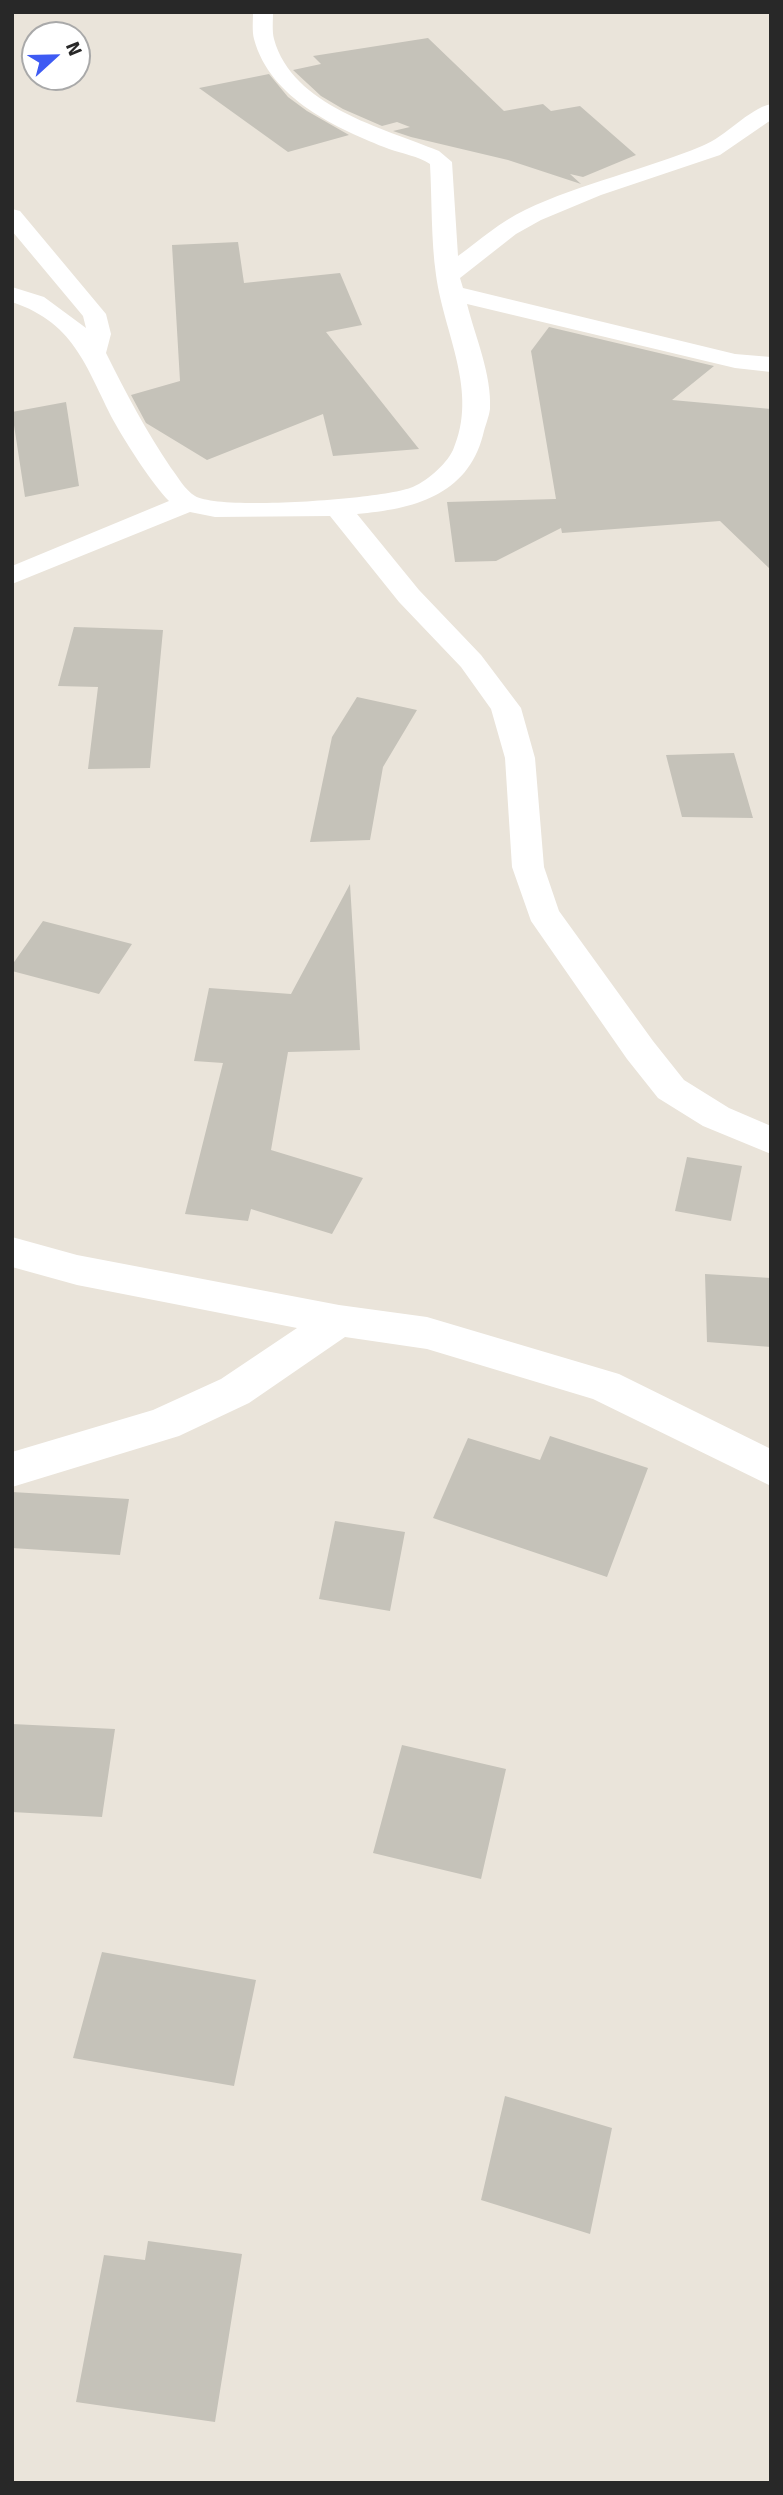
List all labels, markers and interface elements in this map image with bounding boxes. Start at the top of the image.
north arrow [21,21,91,91]
text: N [60,38,87,60]

